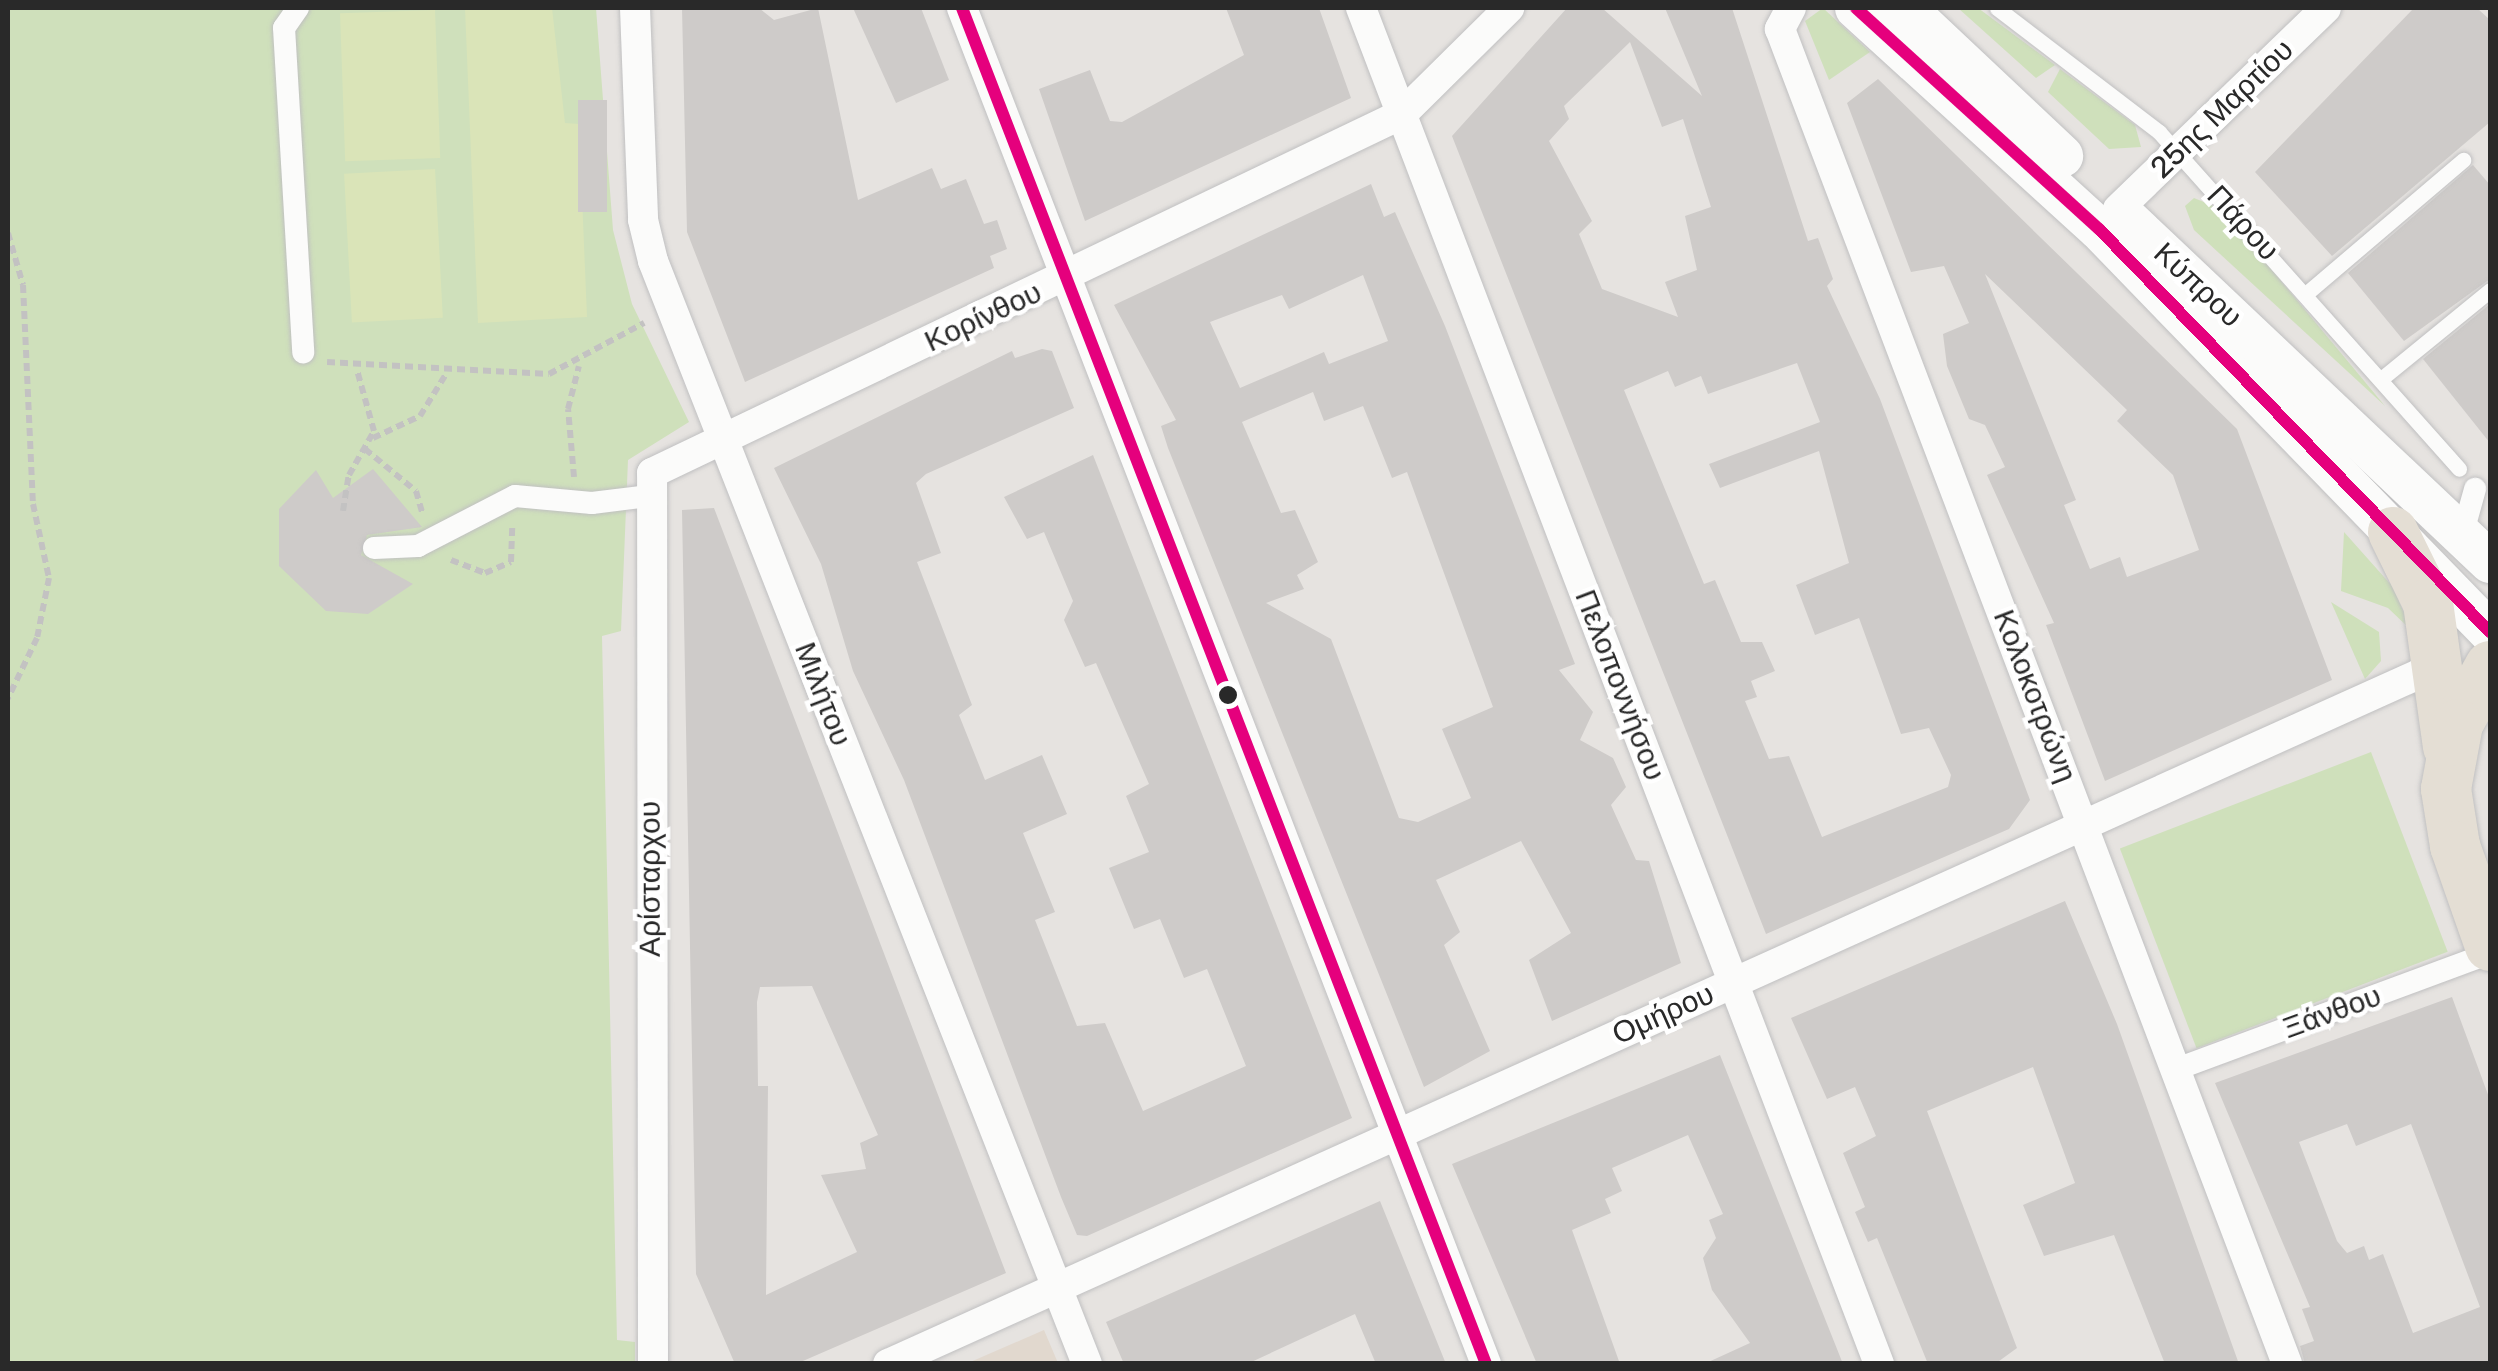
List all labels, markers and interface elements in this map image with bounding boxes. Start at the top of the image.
street label: 25ης Μαρτίου [2143,32,2301,186]
street label: Πάρου [2199,178,2287,268]
street label: Κύπρου [2146,235,2250,335]
street label: Κορίνθου [919,274,1047,360]
street label: Πελοποννήσου [1567,585,1673,785]
street label: Κολοκοτρώνη [1986,605,2084,787]
street label: Μιλήτου [787,637,859,751]
unlabelled marker [1218,685,1238,705]
street label: Αρίσταρχου [632,801,668,957]
street label: Ομήρου [1607,976,1719,1052]
street label: Ξάνθου [2278,978,2386,1046]

